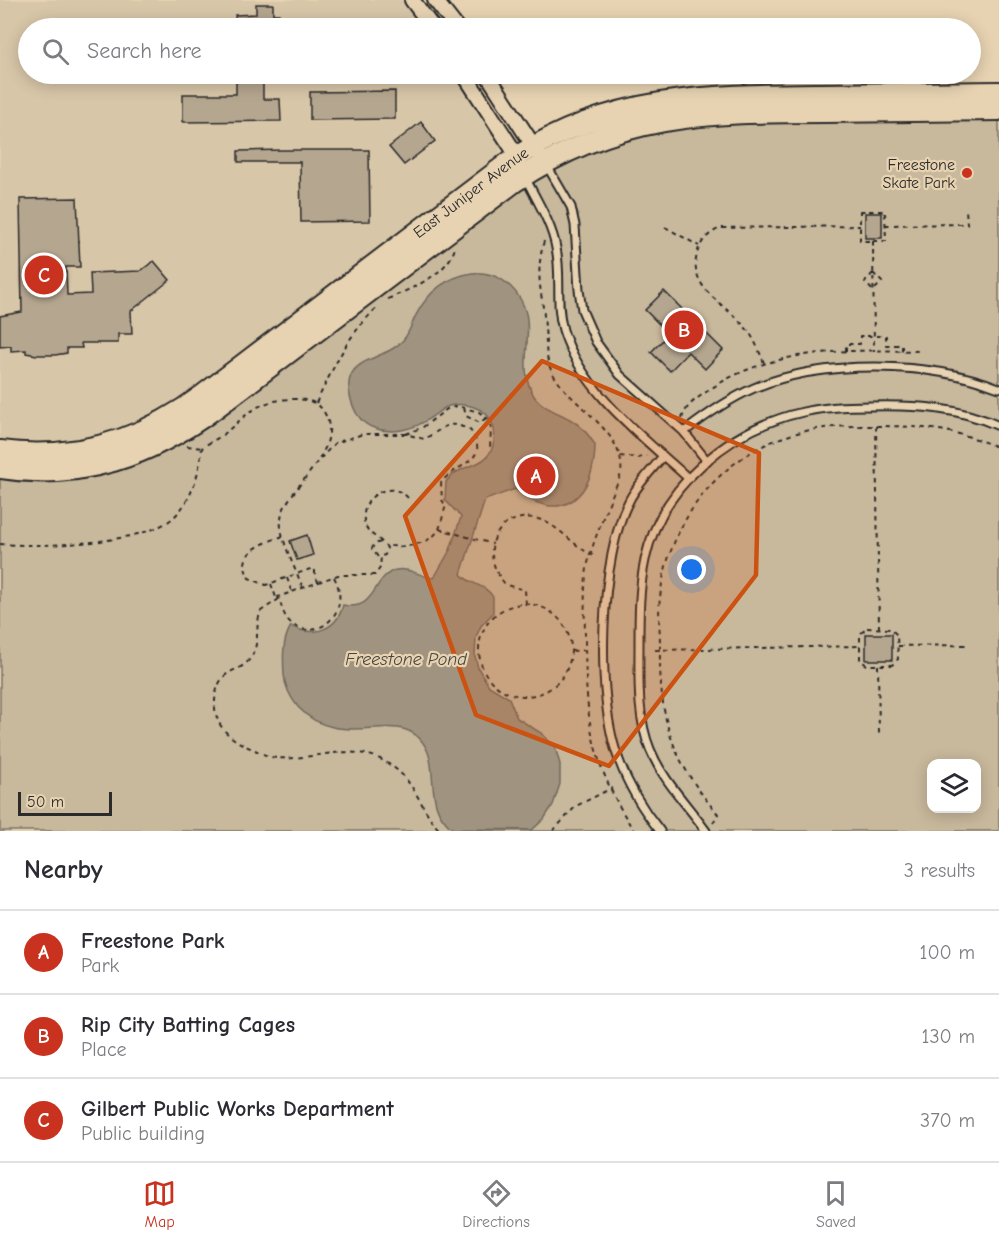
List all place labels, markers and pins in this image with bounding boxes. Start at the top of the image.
place label: Freestone Skate Park [882,156,955,192]
marker: Freestone Skate Park [960,166,974,180]
pin: C [24,252,63,298]
pin: B [664,308,704,352]
pin: A [516,454,556,498]

